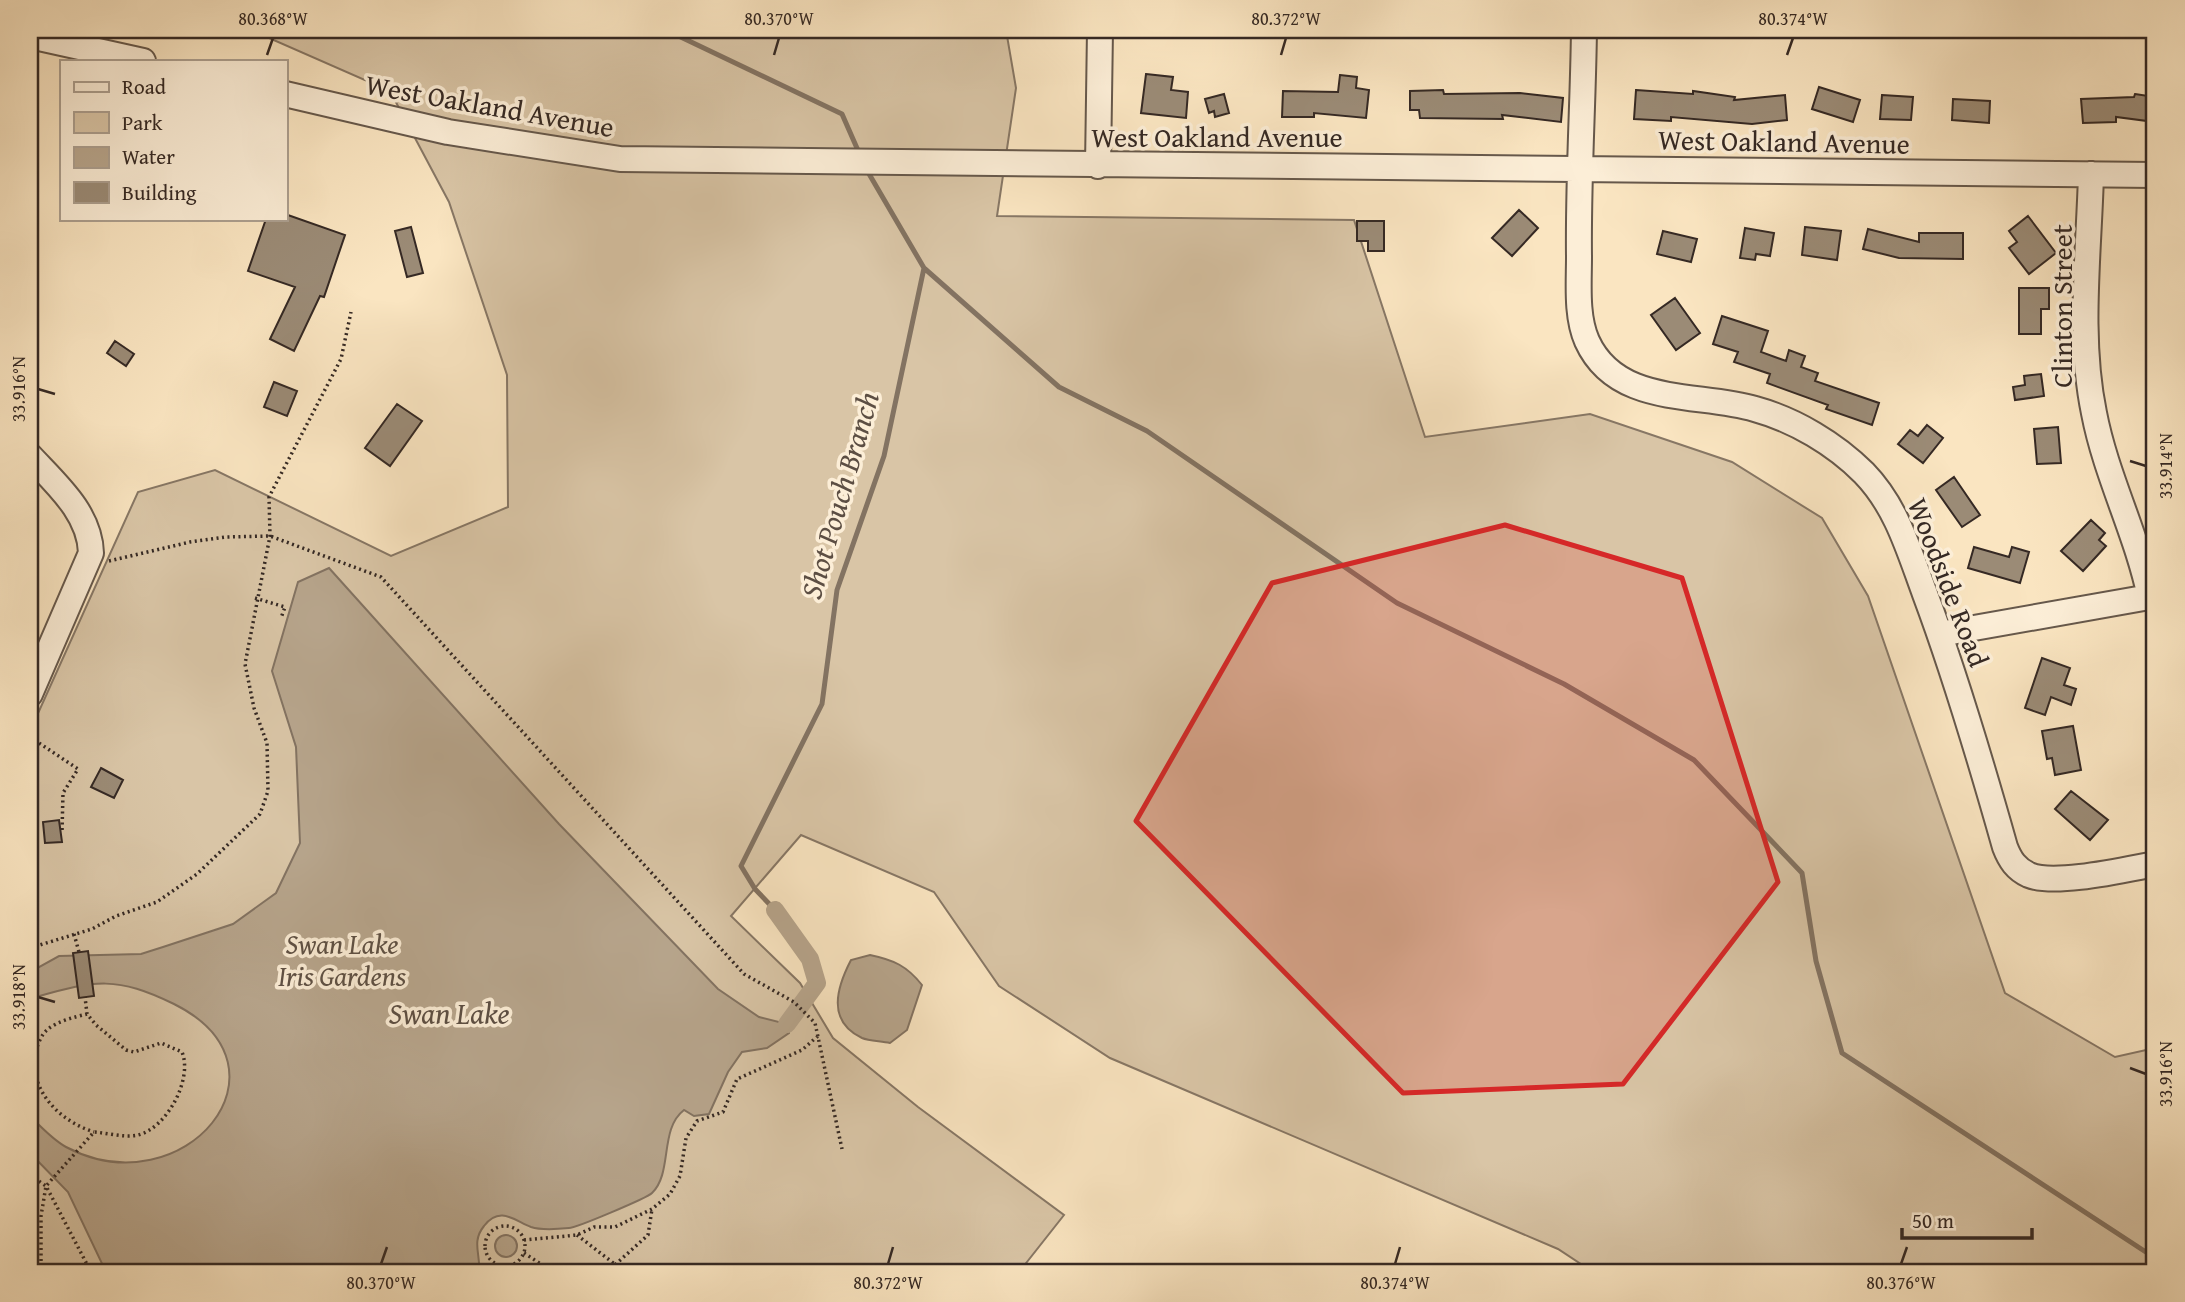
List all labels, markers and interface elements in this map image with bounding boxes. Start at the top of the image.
text: 80.368°W [238,5,308,32]
text: 80.370°W [744,5,814,32]
text: 80.372°W [1251,5,1321,32]
text: 80.374°W [1758,5,1828,32]
legend [60,60,287,220]
street label: West Oakland Avenue [363,63,617,147]
text: Road [122,71,167,102]
text: Park [122,107,163,138]
street label: West Oakland Avenue [1091,116,1343,157]
street label: West Oakland Avenue [1658,118,1910,164]
text: Water [122,141,175,172]
text: Building [122,177,197,208]
street label: Clinton Street [2041,224,2082,388]
text: 33.916°N [5,356,32,422]
water label: Shot Pouch Branch [788,386,890,604]
text: 33.914°N [2152,433,2179,499]
street label: Woodside Road [1898,492,2000,672]
park label: Swan Lake Iris Gardens [278,923,406,996]
text: 33.918°N [5,964,32,1030]
water label: Swan Lake [388,991,510,1035]
text: 33.916°N [2152,1041,2179,1107]
scale bar [1902,1197,2031,1241]
text: 50 m [1912,1205,1954,1236]
text: 80.370°W [346,1269,416,1296]
text: 80.372°W [853,1269,923,1296]
text: 80.374°W [1360,1269,1430,1296]
text: 80.376°W [1866,1269,1936,1296]

